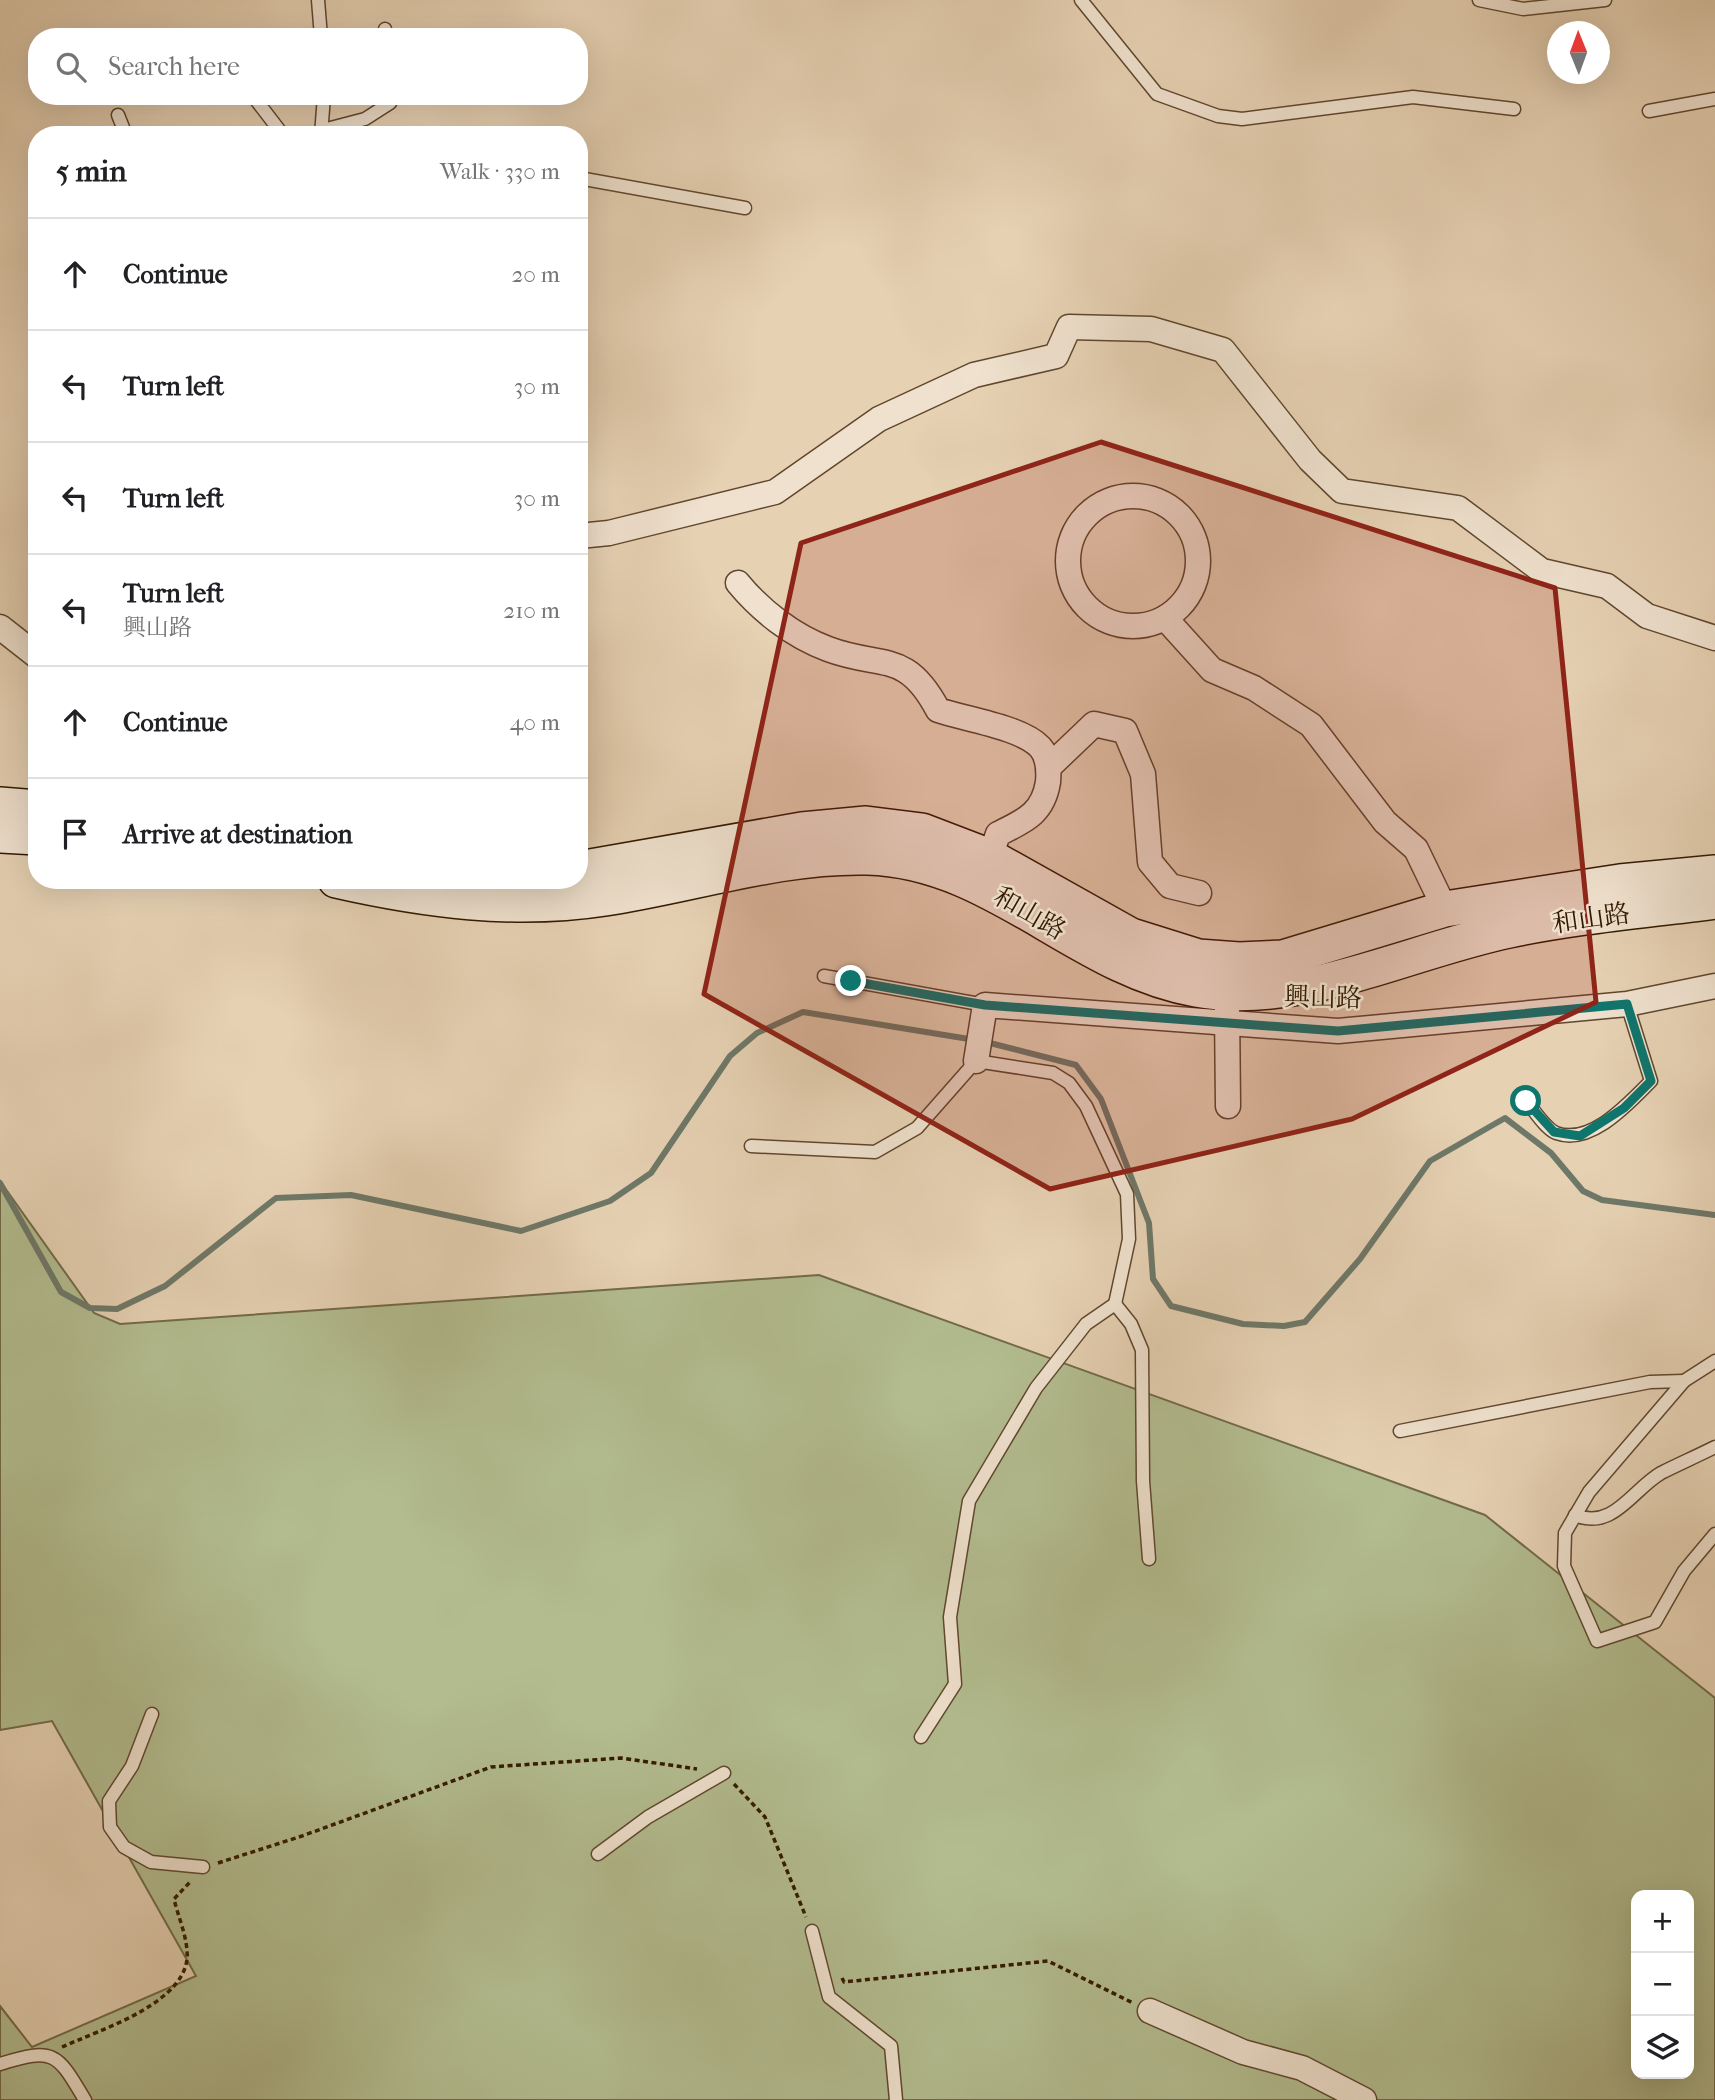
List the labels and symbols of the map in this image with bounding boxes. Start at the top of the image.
north arrow [1547,21,1610,84]
street label: 和山路 [988,881,1071,946]
street label: 和山路 [1550,898,1632,939]
route end [835,965,866,996]
street label: 興山路 [1284,981,1362,1014]
route start [1510,1085,1541,1116]

